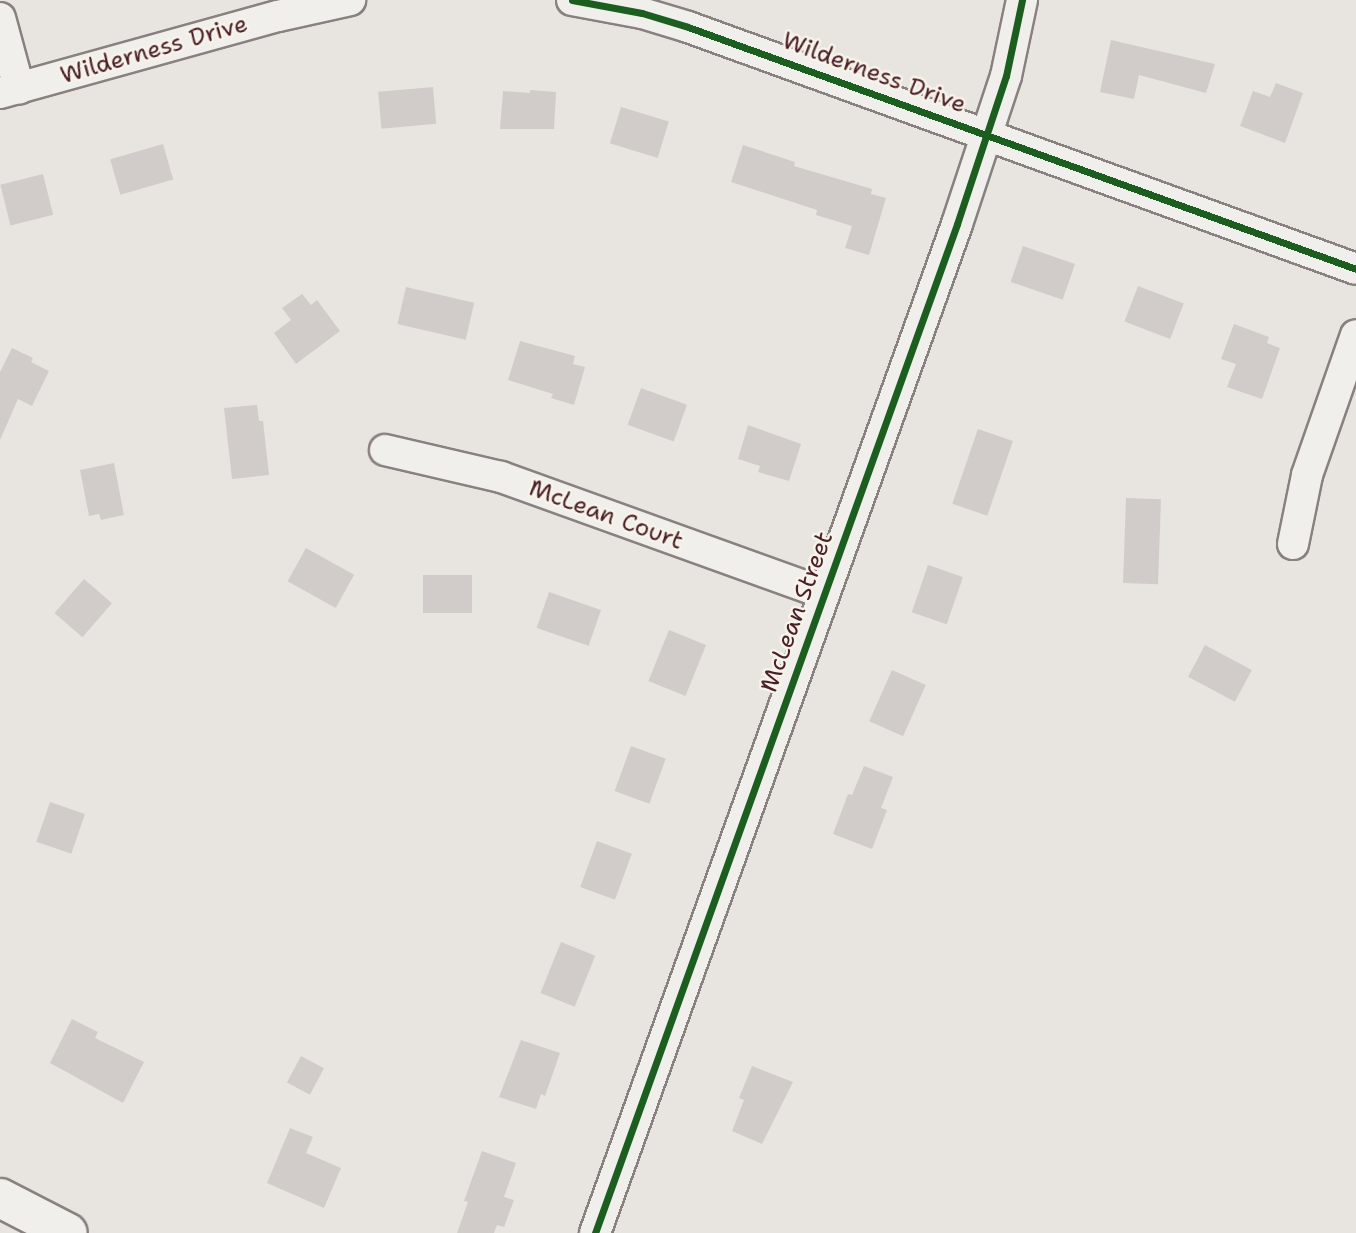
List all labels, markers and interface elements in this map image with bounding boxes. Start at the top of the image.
street label: Wilderness Drive [57,10,251,90]
street label: Wilderness Drive [778,26,970,120]
street label: McLean Court [525,474,687,556]
street label: McLean Street [755,528,839,696]

